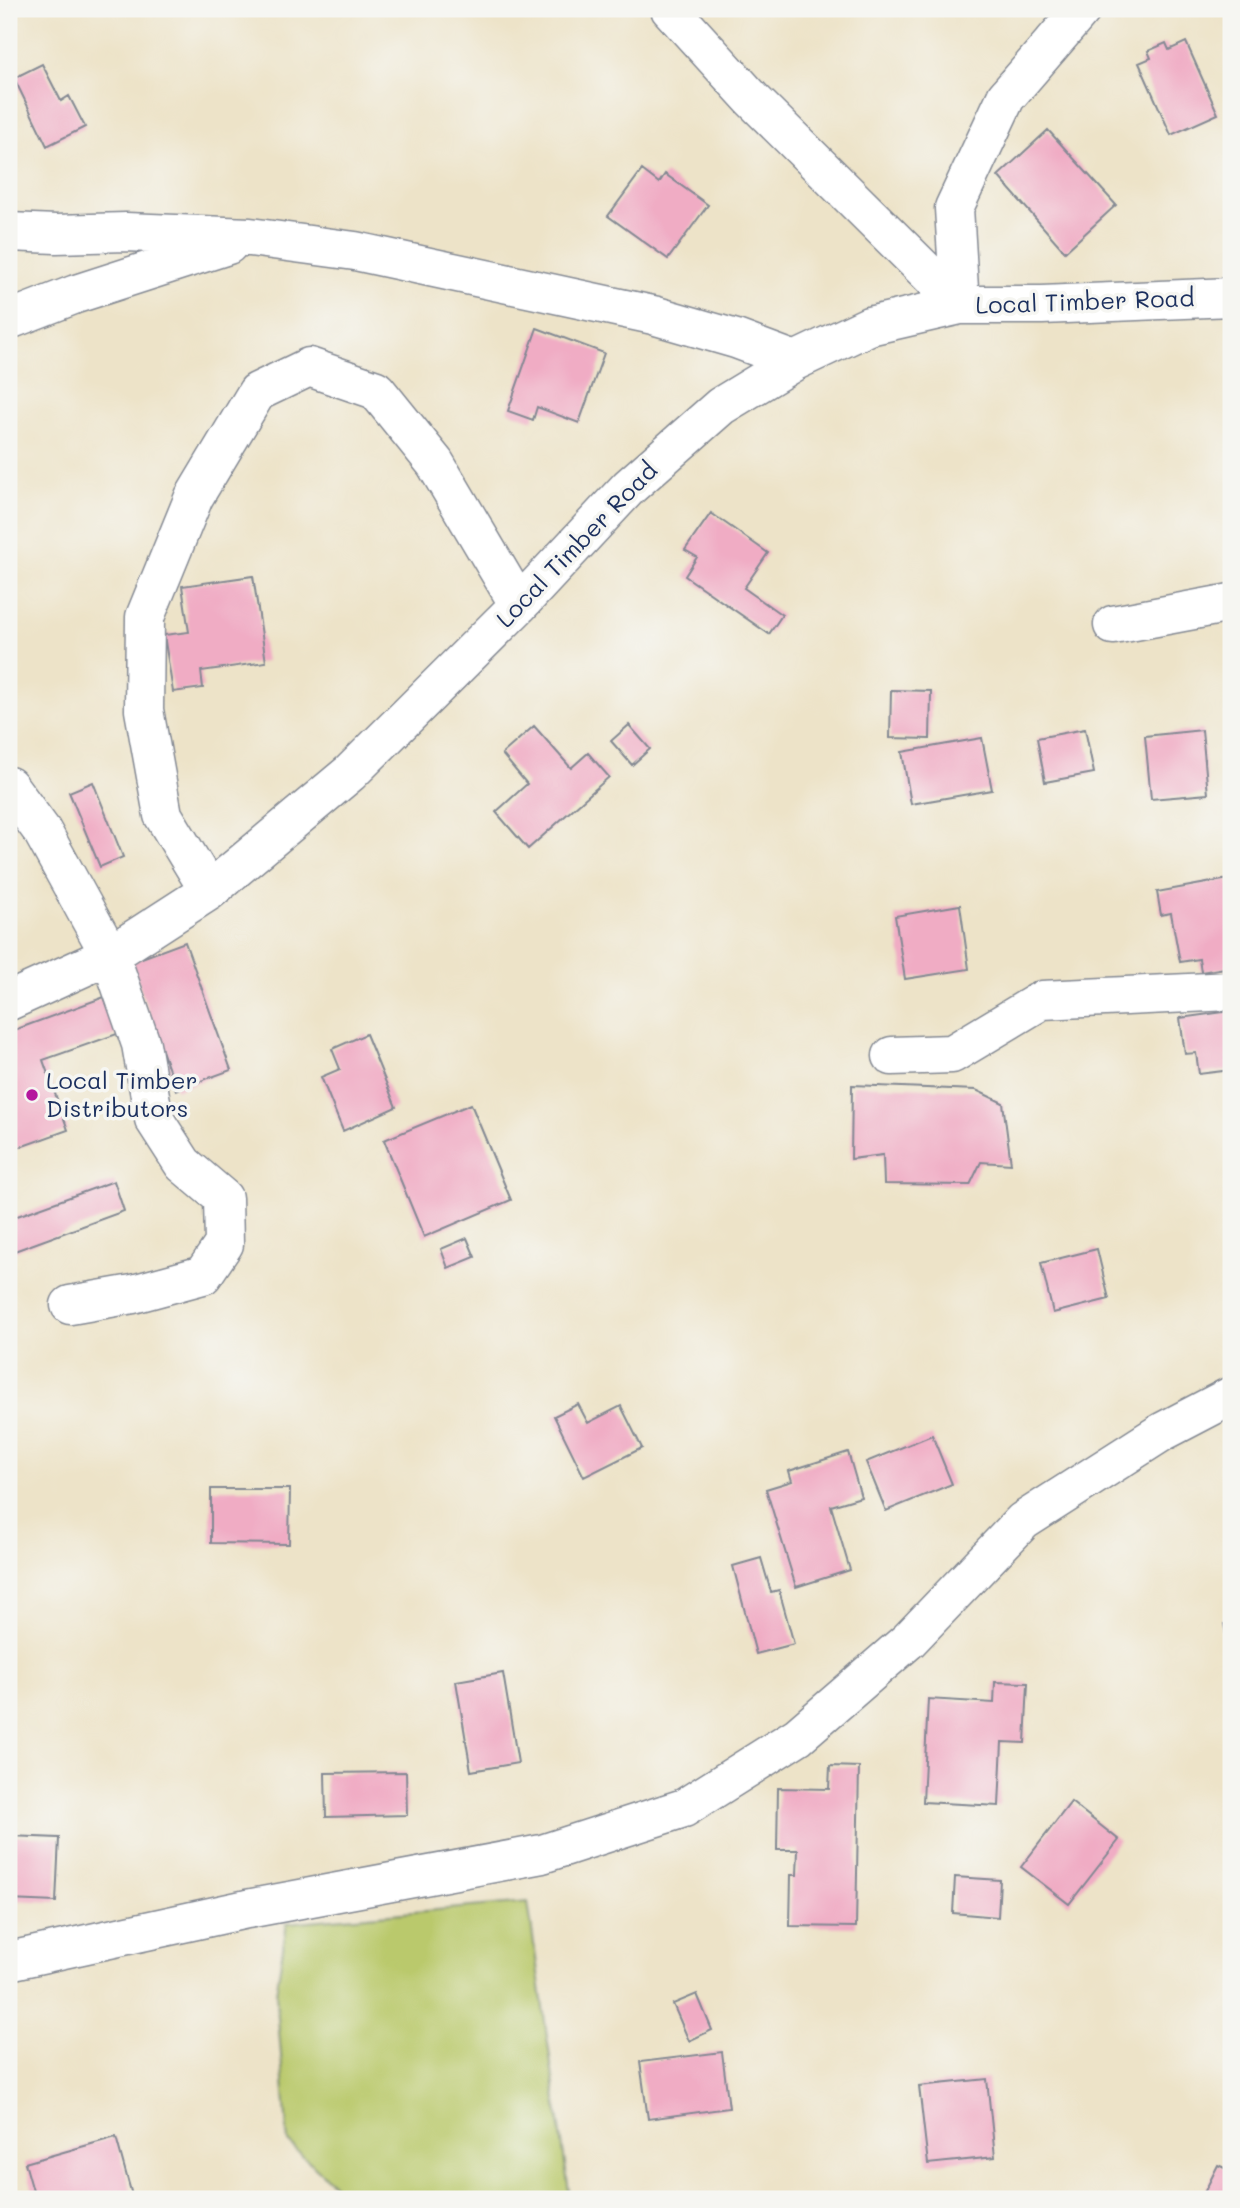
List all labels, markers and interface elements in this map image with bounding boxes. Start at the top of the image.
street label: Local Timber Road [975,281,1195,320]
street label: Local Timber Road [489,454,663,634]
place label: Local Timber Distributors [46,1064,198,1123]
marker: Local Timber Distributors [24,1087,40,1103]

